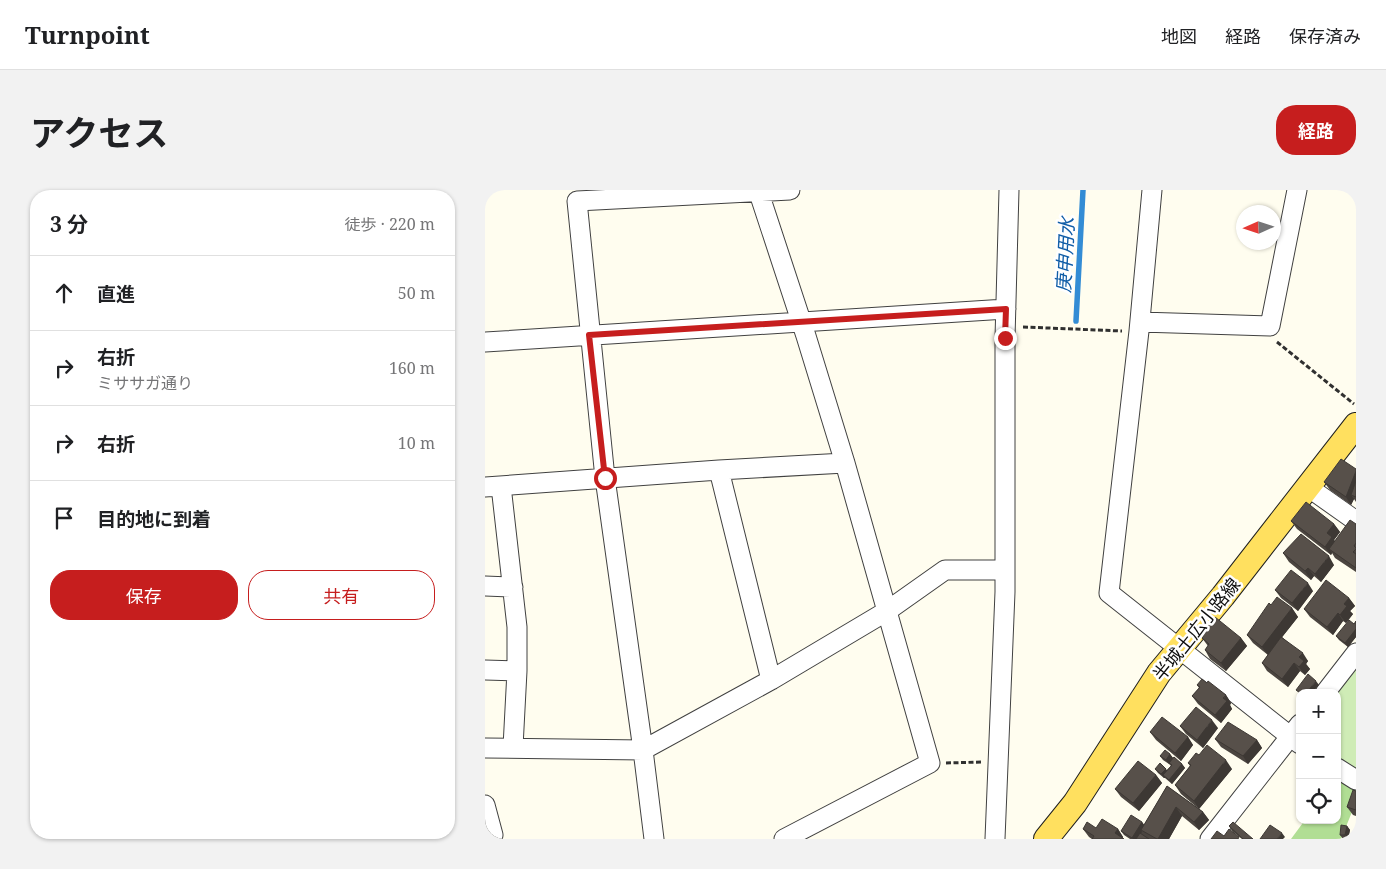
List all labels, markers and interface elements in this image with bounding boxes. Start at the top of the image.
text: Turnpoint [25,18,150,51]
text: 地図 [1161,24,1197,48]
text: 経路 [1225,24,1261,48]
text: 保存済み [1289,24,1361,48]
button: 経路 [1276,105,1356,155]
text: アクセス [30,109,168,156]
north arrow [1236,205,1281,250]
text: 3 分 [50,210,88,238]
text: 徒歩 · 220 m [345,213,435,235]
water label: 庚申用水 [1050,214,1080,294]
icon: ahead [50,279,78,307]
text: 直進 [97,281,135,307]
text: 50 m [398,282,435,304]
route end [994,327,1017,350]
text: 右折 [97,344,135,370]
icon: right [50,354,78,382]
text: 160 m [389,357,435,379]
text: ミササガ通り [97,372,193,394]
icon: right [50,429,78,457]
text: 右折 [97,431,135,457]
text: 10 m [398,432,435,454]
route start [594,467,617,490]
icon: arrive [50,504,78,532]
text: 目的地に到着 [97,506,211,532]
button: 保存 [50,570,238,620]
button: 共有 [248,570,435,620]
street label: 半城土広小路線 [1147,572,1245,686]
map controls [1296,689,1341,824]
button: + [1296,689,1341,734]
button: − [1296,734,1341,779]
button: locate [1296,779,1341,824]

